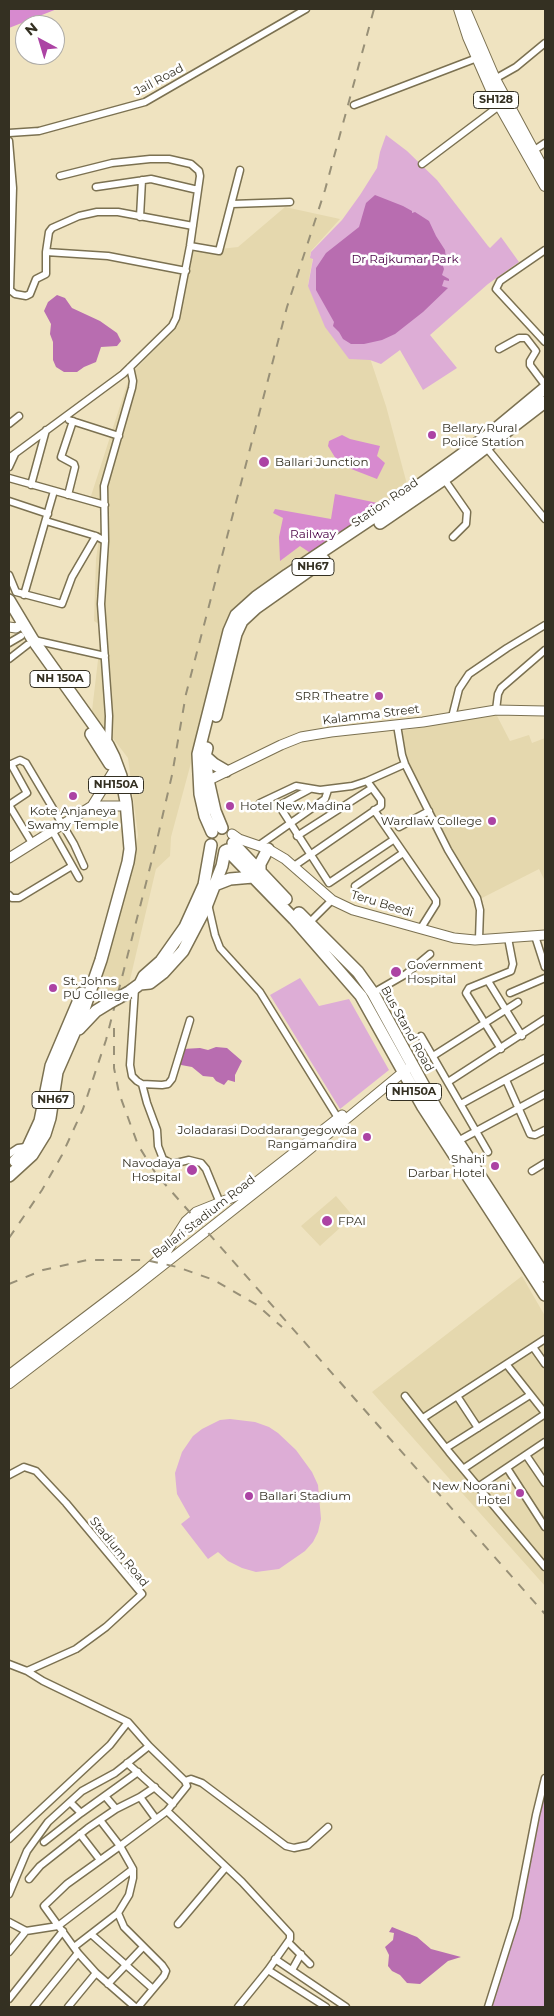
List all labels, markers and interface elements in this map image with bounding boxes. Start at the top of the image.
north arrow [15,15,65,65]
text: N [21,19,41,40]
street label: Jail Road [132,61,186,99]
road number: SH128 [474,92,518,108]
park label: Dr Rajkumar Park [351,252,459,266]
place label: Bellary Rural Police Station [442,421,524,449]
marker: Bellary Rural Police Station [426,429,438,441]
marker: Ballari Junction [257,455,271,469]
place label: Ballari Junction [275,455,369,469]
street label: Station Road [349,475,421,531]
park label: Railway [290,527,336,541]
road number: NH67 [292,558,334,576]
road number: NH 150A [30,671,90,688]
place label: SRR Theatre [295,689,369,703]
marker: SRR Theatre [373,690,385,702]
street label: Kalamma Street [322,702,420,728]
road number: NH150A [88,776,144,794]
marker: Kote Anjaneya Swamy Temple [67,790,79,802]
place label: Hotel New Madina [240,799,351,813]
marker: Hotel New Madina [224,800,236,812]
place label: Kote Anjaneya Swamy Temple [27,804,119,832]
place label: Wardlaw College [381,814,482,828]
marker: Wardlaw College [486,815,498,827]
street label: Teru Beedi [349,888,415,920]
place label: Government Hospital [407,958,483,986]
marker: Government Hospital [389,965,403,979]
place label: St. Johns PU College [63,974,129,1002]
marker: St. Johns PU College [47,982,59,994]
street label: Bus Stand Road [377,984,437,1074]
road number: NH150A [386,1084,442,1100]
road number: NH67 [32,1092,74,1108]
place label: Joladarasi Doddarangegowda Rangamandira [177,1123,357,1151]
marker: Joladarasi Doddarangegowda Rangamandira [361,1131,373,1143]
place label: Shahi Darbar Hotel [408,1152,485,1180]
place label: Navodaya Hospital [122,1156,181,1184]
marker: Shahi Darbar Hotel [489,1160,501,1172]
marker: Navodaya Hospital [185,1163,199,1177]
street label: Ballari Stadium Road [150,1172,258,1262]
marker: FPAI [320,1214,334,1228]
place label: FPAI [338,1214,366,1228]
place label: New Noorani Hotel [432,1479,510,1507]
marker: New Noorani Hotel [514,1487,526,1499]
place label: Ballari Stadium [259,1489,351,1503]
marker: Ballari Stadium [243,1490,255,1502]
street label: Stadium Road [86,1514,152,1590]

